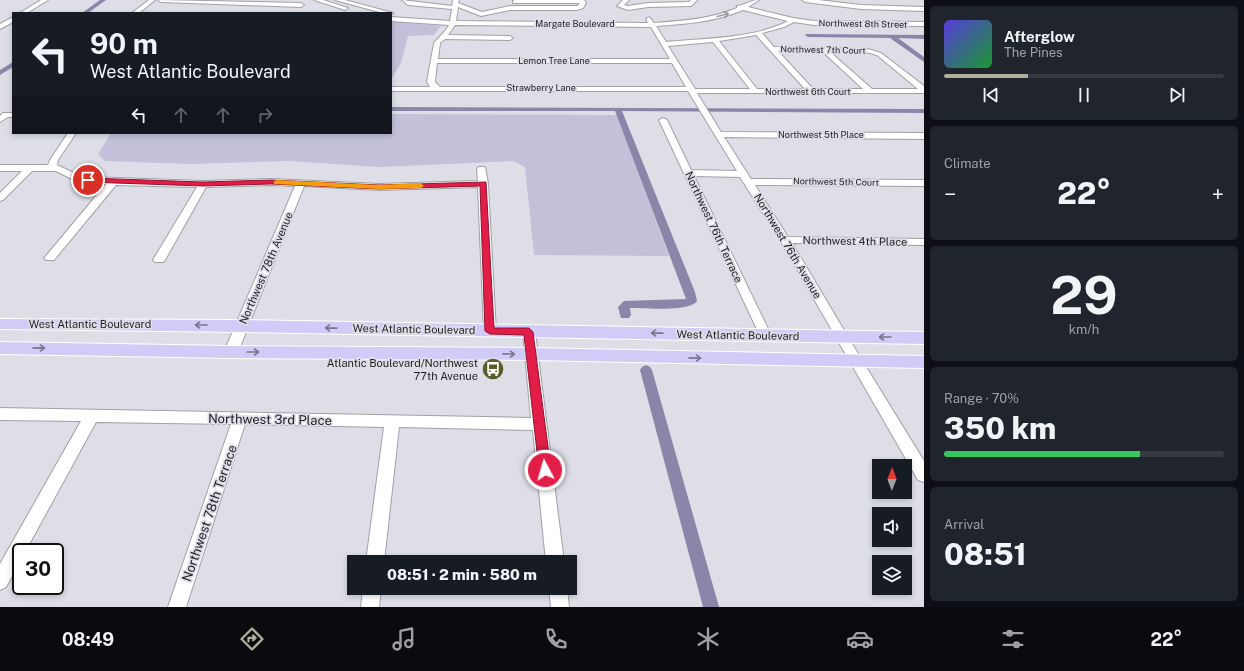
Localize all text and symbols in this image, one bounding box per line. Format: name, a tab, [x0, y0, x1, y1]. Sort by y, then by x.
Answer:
one-way arrow	[716, 11, 729, 18]
street label: Northwest 8th Street	[818, 17, 908, 30]
street label: Margate Boulevard	[535, 18, 615, 29]
text: 90 m	[90, 27, 158, 60]
icon: left	[24, 28, 76, 80]
text: Afterglow	[1004, 28, 1075, 45]
street label: Northwest 7th Court	[780, 43, 866, 56]
text: The Pines	[1004, 45, 1063, 60]
street label: Lemon Tree Lane	[518, 55, 590, 66]
text: West Atlantic Boulevard	[90, 61, 291, 82]
street label: Strawberry Lane	[506, 82, 576, 93]
icon: previous	[980, 84, 1002, 106]
icon: pause	[1073, 84, 1095, 106]
icon: next	[1166, 84, 1188, 106]
street label: Northwest 6th Court	[765, 86, 851, 97]
icon: left	[128, 104, 150, 126]
icon: ahead	[170, 104, 192, 126]
icon: ahead	[212, 104, 234, 126]
icon: right	[254, 104, 276, 126]
street label: Northwest 5th Place	[778, 129, 864, 140]
text: Climate	[944, 156, 991, 171]
pin	[71, 163, 105, 197]
icon: arrive	[77, 169, 99, 191]
street label: Northwest 76th Terrace	[683, 170, 745, 284]
street label: Northwest 5th Court	[793, 175, 880, 188]
text: 22°	[1057, 175, 1111, 211]
text: −	[944, 181, 956, 207]
text: +	[1212, 181, 1224, 207]
street label: Northwest 76th Avenue	[752, 191, 824, 301]
street label: Northwest 78th Avenue	[237, 210, 295, 326]
street label: Northwest 4th Place	[802, 234, 908, 248]
text: 29	[1050, 265, 1118, 326]
street label: West Atlantic Boulevard	[29, 318, 151, 330]
one-way arrow	[195, 321, 208, 329]
street label: West Atlantic Boulevard	[353, 322, 475, 336]
text: km/h	[1069, 322, 1099, 337]
one-way arrow	[325, 324, 338, 331]
street label: West Atlantic Boulevard	[677, 328, 799, 342]
one-way arrow	[651, 330, 664, 337]
one-way arrow	[879, 333, 892, 341]
one-way arrow	[32, 344, 45, 352]
one-way arrow	[246, 348, 259, 356]
one-way arrow	[502, 350, 515, 358]
one-way arrow	[688, 354, 701, 362]
bus stop icon: Atlantic Boulevard/Northwest 77th Avenue	[480, 356, 506, 382]
place label: Atlantic Boulevard/Northwest 77th Avenue	[327, 357, 478, 382]
text: Range · 70%	[944, 391, 1019, 406]
text: 350 km	[944, 410, 1056, 446]
street label: Northwest 3rd Place	[208, 411, 332, 428]
street label: Northwest 78th Terrace	[179, 443, 240, 584]
position arrow	[524, 449, 566, 491]
north arrow	[872, 459, 912, 499]
map controls	[872, 459, 912, 595]
button: sound	[872, 507, 912, 547]
text: Arrival	[944, 517, 984, 532]
text: 08:51	[944, 536, 1027, 572]
speed limit sign: 30	[12, 543, 64, 595]
button: layers	[872, 555, 912, 595]
text: 08:51 · 2 min · 580 m	[387, 566, 537, 583]
icon: directions	[238, 625, 266, 653]
icon: music	[390, 625, 418, 653]
icon: phone	[542, 625, 570, 653]
icon: climate	[694, 625, 722, 653]
icon: car	[846, 625, 874, 653]
icon: filters	[999, 625, 1027, 653]
text: 08:49	[62, 629, 114, 650]
text: 22°	[1151, 629, 1182, 650]

